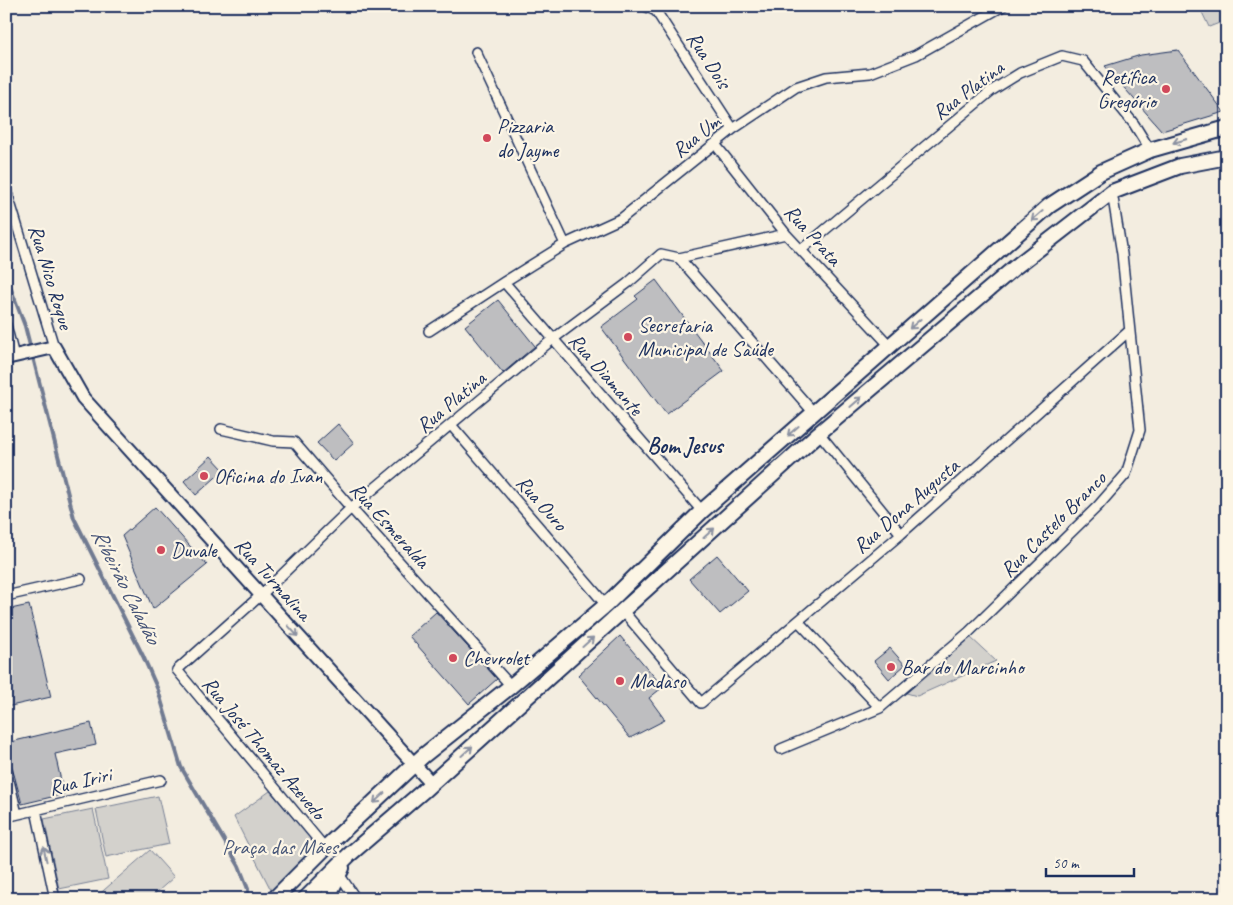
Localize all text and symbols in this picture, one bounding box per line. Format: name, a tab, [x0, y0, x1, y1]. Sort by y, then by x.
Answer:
street label: Rua Dois	[681, 27, 738, 95]
street label: Rua Platina	[927, 54, 1010, 125]
place label: Retífica Gregório	[1098, 64, 1159, 114]
marker: Retífica Gregório	[1160, 83, 1172, 95]
street label: Rua Um	[667, 107, 727, 163]
place label: Pizzaria do Jayme	[497, 113, 560, 163]
marker: Pizzaria do Jayme	[481, 132, 493, 144]
one-way arrow	[1172, 137, 1188, 147]
street label: Rua Prata	[779, 199, 849, 272]
one-way arrow	[1031, 211, 1044, 222]
street label: Rua Nico Roque	[23, 222, 80, 334]
place label: Secretaria Municipal de Saúde	[638, 312, 775, 362]
one-way arrow	[909, 318, 922, 329]
street label: Rua Diamante	[563, 328, 650, 421]
marker: Secretaria Municipal de Saúde	[622, 331, 634, 343]
street label: Rua Platina	[411, 364, 492, 439]
one-way arrow	[850, 396, 863, 408]
one-way arrow	[787, 425, 800, 436]
district label: Bom Jesus	[647, 432, 725, 460]
street label: Rua Dona Augusta	[848, 452, 966, 559]
place label: Oficina do Ivan	[214, 463, 323, 489]
street label: Rua Castelo Branco	[995, 464, 1113, 582]
marker: Oficina do Ivan	[198, 470, 210, 482]
street label: Rua Ouro	[511, 470, 574, 537]
street label: Rua Esmeralda	[345, 477, 436, 575]
water label: Ribeirão Caladão	[85, 524, 168, 651]
one-way arrow	[702, 528, 715, 539]
street label: Rua Turmalina	[229, 532, 319, 628]
place label: Duvale	[171, 537, 218, 563]
marker: Duvale	[155, 544, 167, 556]
one-way arrow	[288, 625, 299, 638]
one-way arrow	[582, 636, 595, 648]
place label: Chevrolet	[463, 645, 531, 671]
marker: Chevrolet	[447, 652, 459, 664]
place label: Bar do Marcinho	[901, 654, 1026, 680]
marker: Bar do Marcinho	[885, 661, 897, 673]
place label: Madaso	[630, 668, 687, 694]
street label: Rua José Thomaz Azevedo	[197, 671, 333, 827]
marker: Madaso	[614, 675, 626, 687]
one-way arrow	[461, 745, 474, 757]
street label: Rua Iriri	[46, 761, 117, 801]
one-way arrow	[372, 792, 385, 804]
park label: Praça das Mães	[222, 834, 339, 860]
scale bar	[1046, 845, 1133, 877]
one-way arrow	[40, 847, 49, 863]
text: 50 m	[1053, 854, 1080, 873]

